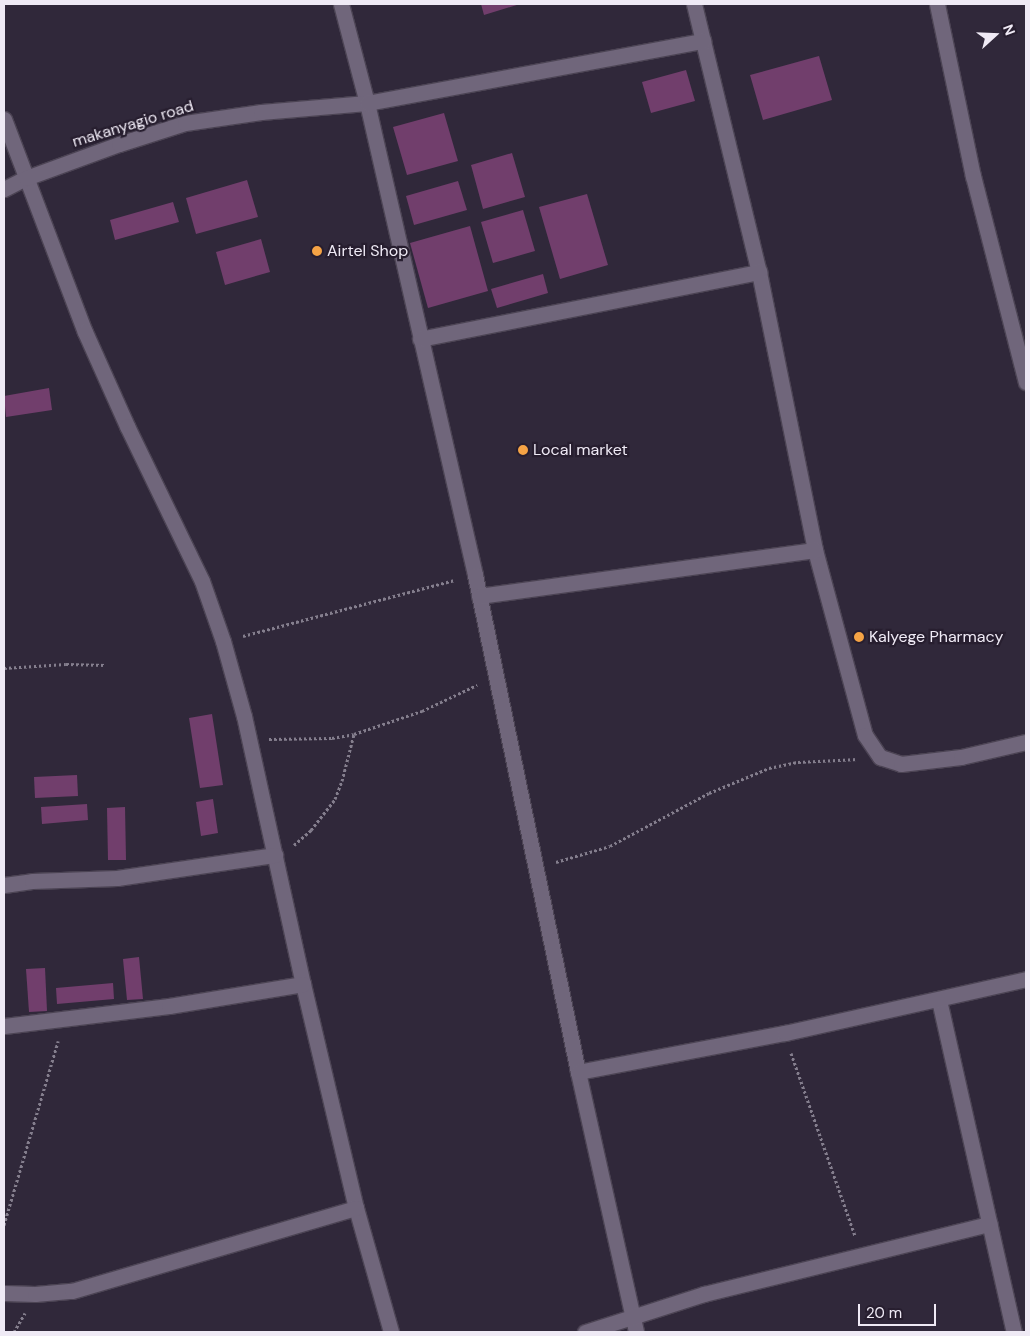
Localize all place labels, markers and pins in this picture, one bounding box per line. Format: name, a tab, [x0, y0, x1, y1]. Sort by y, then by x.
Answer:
place label: Airtel Shop	[327, 241, 408, 261]
marker: Airtel Shop	[311, 245, 323, 257]
place label: Local market	[533, 440, 628, 460]
marker: Local market	[517, 444, 529, 456]
place label: Kalyege Pharmacy	[869, 627, 1004, 647]
marker: Kalyege Pharmacy	[853, 631, 865, 643]

